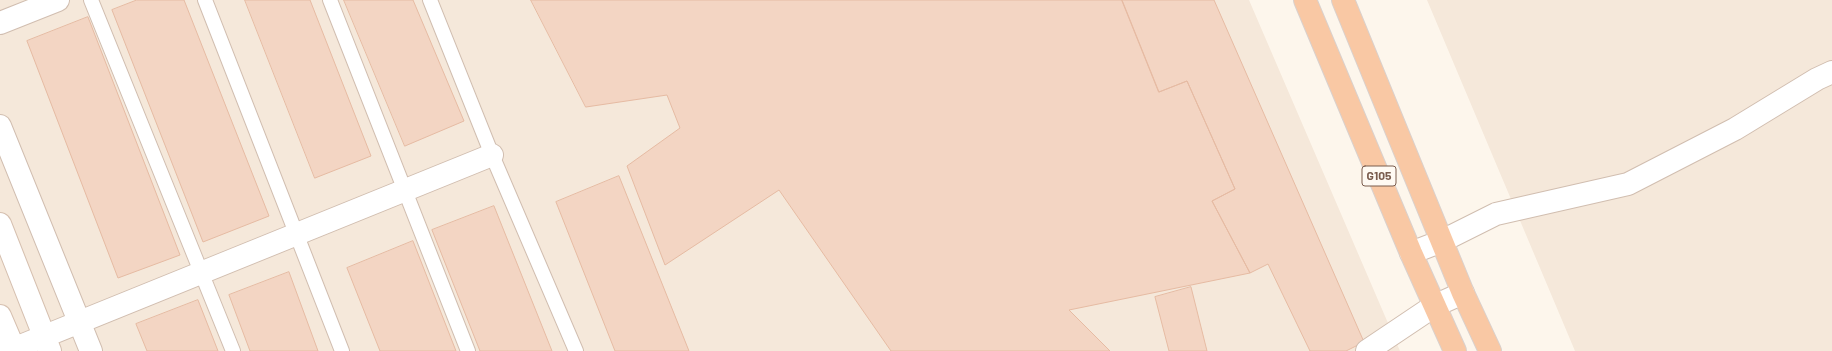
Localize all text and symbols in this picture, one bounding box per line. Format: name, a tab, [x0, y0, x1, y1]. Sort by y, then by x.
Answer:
road number: G105	[1362, 166, 1396, 186]

